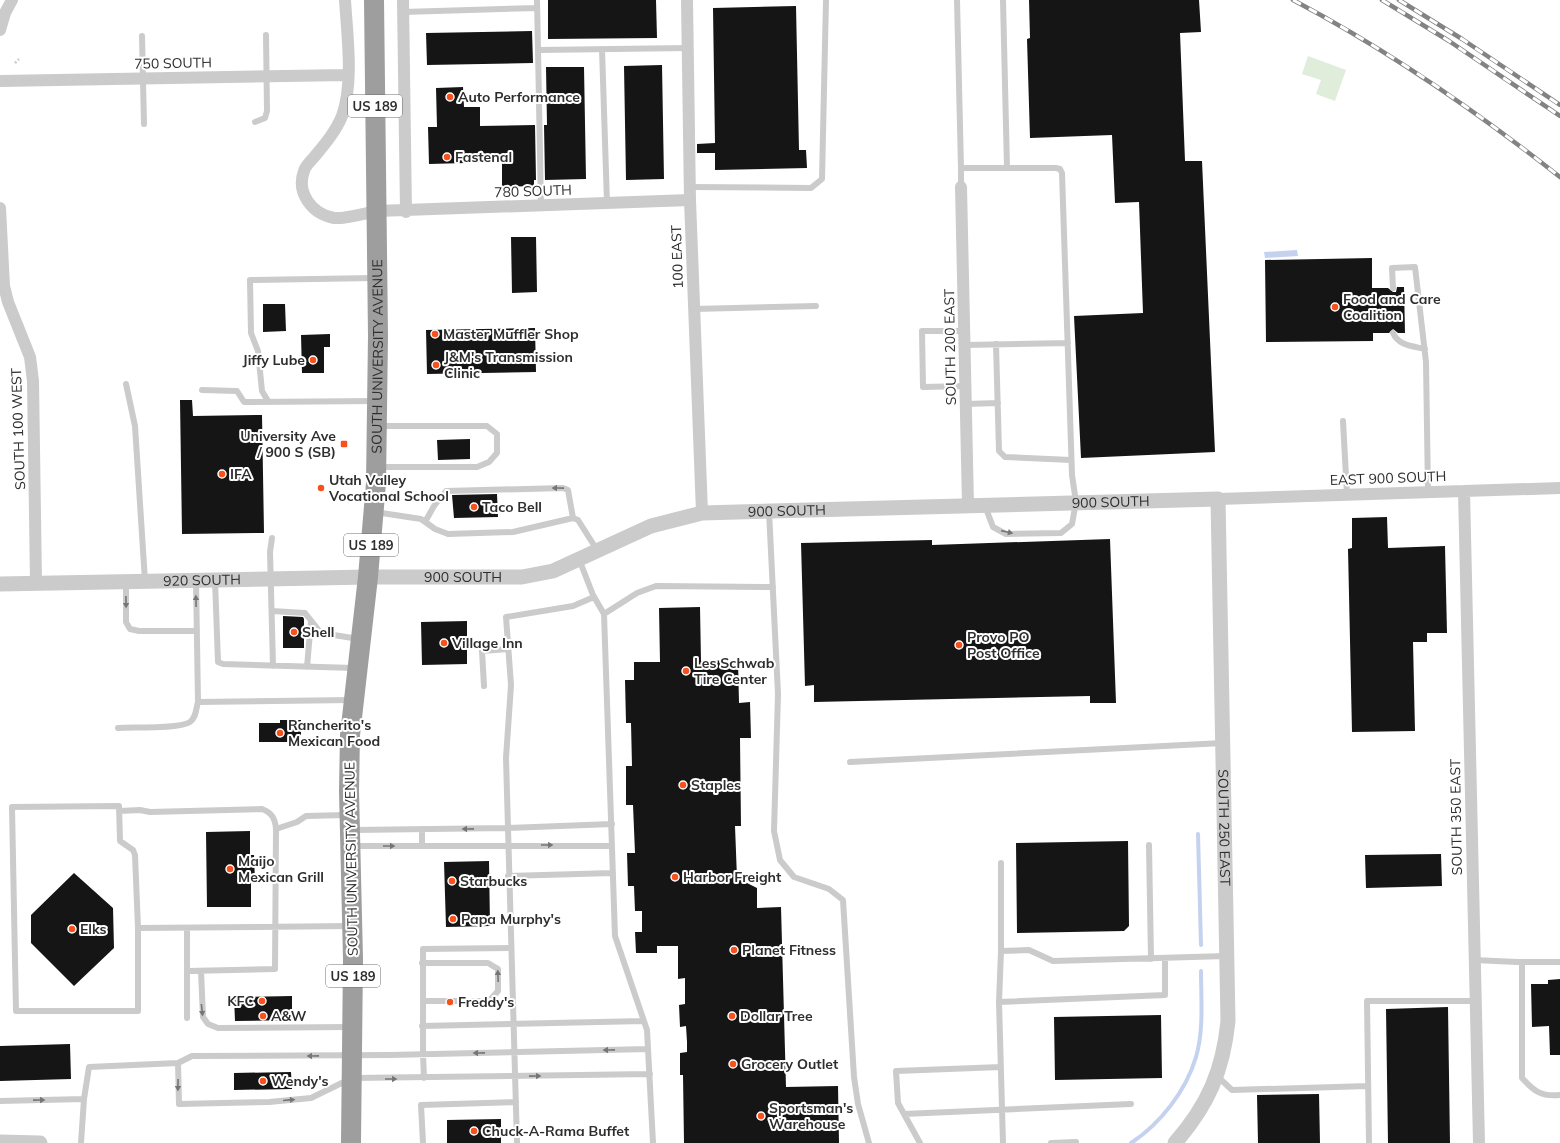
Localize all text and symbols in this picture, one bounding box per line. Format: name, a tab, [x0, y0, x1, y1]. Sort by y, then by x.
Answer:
street label: 750 SOUTH	[134, 53, 212, 73]
place label: Auto Performance	[458, 88, 580, 106]
marker: Auto Performance	[445, 92, 455, 102]
road number: US 189	[348, 95, 402, 117]
place label: Fastenal	[455, 148, 512, 166]
marker: Fastenal	[442, 152, 452, 162]
street label: 780 SOUTH	[494, 181, 572, 201]
street label: 100 EAST	[667, 224, 687, 289]
street label: SOUTH UNIVERSITY AVENUE	[367, 259, 387, 454]
street label: SOUTH 200 EAST	[940, 288, 960, 405]
place label: Food and Care Coalition	[1343, 290, 1441, 324]
marker: Food and Care Coalition	[1330, 302, 1340, 312]
place label: Master Muffler Shop	[443, 325, 579, 343]
marker: Master Muffler Shop	[430, 329, 440, 339]
place label: J&M's Transmission Clinic	[444, 348, 573, 382]
place label: Jiffy Lube	[243, 351, 305, 369]
marker: Jiffy Lube	[308, 355, 318, 365]
marker: J&M's Transmission Clinic	[431, 360, 441, 370]
street label: SOUTH 100 WEST	[7, 367, 29, 490]
place label: University Ave / 900 S (SB)	[240, 427, 336, 461]
marker: University Ave / 900 S (SB)	[339, 439, 349, 449]
place label: IFA	[230, 465, 252, 483]
street label: EAST 900 SOUTH	[1329, 467, 1447, 489]
marker: IFA	[217, 469, 227, 479]
place label: Utah Valley Vocational School	[328, 471, 449, 505]
marker: Utah Valley Vocational School	[316, 483, 326, 493]
one-way arrow	[551, 485, 564, 491]
street label: 900 SOUTH	[1072, 492, 1150, 512]
place label: Taco Bell	[482, 498, 542, 516]
street label: 900 SOUTH	[748, 501, 826, 521]
marker: Taco Bell	[469, 502, 479, 512]
one-way arrow	[1000, 530, 1013, 536]
road number: US 189	[344, 534, 398, 556]
street label: 900 SOUTH	[424, 568, 502, 586]
street label: 920 SOUTH	[163, 570, 241, 590]
one-way arrow	[193, 594, 199, 607]
one-way arrow	[123, 596, 129, 609]
place label: Shell	[302, 623, 334, 641]
marker: Shell	[289, 627, 299, 637]
place label: Provo PO Post Office	[967, 628, 1040, 662]
place label: Village Inn	[451, 634, 523, 652]
marker: Village Inn	[439, 638, 449, 648]
marker: Provo PO Post Office	[954, 640, 964, 650]
place label: Les Schwab Tire Center	[694, 654, 775, 688]
marker: Les Schwab Tire Center	[681, 666, 691, 676]
place label: Rancherito's Mexican Food	[288, 716, 380, 750]
marker: Rancherito's Mexican Food	[275, 728, 285, 738]
street label: SOUTH 350 EAST	[1446, 758, 1466, 875]
street label: SOUTH UNIVERSITY AVENUE	[340, 762, 362, 956]
street label: SOUTH 250 EAST	[1214, 769, 1234, 887]
place label: Staples	[691, 776, 741, 794]
marker: Staples	[678, 780, 688, 790]
one-way arrow	[461, 826, 474, 832]
one-way arrow	[541, 842, 554, 848]
one-way arrow	[383, 843, 396, 849]
place label: Maijo Mexican Grill	[238, 852, 324, 886]
marker: Maijo Mexican Grill	[225, 864, 235, 874]
place label: Harbor Freight	[683, 868, 782, 886]
place label: Starbucks	[460, 872, 527, 890]
marker: Harbor Freight	[670, 872, 680, 882]
marker: Starbucks	[447, 876, 457, 886]
place label: Papa Murphy's	[461, 910, 561, 928]
marker: Papa Murphy's	[448, 914, 458, 924]
place label: Elks	[80, 920, 107, 938]
marker: Elks	[67, 924, 77, 934]
place label: Planet Fitness	[742, 941, 836, 959]
marker: Planet Fitness	[729, 945, 739, 955]
road number: US 189	[326, 965, 380, 987]
one-way arrow	[494, 970, 501, 982]
place label: KFC	[227, 992, 254, 1010]
place label: Freddy's	[458, 993, 514, 1011]
marker: KFC	[257, 996, 267, 1006]
marker: Freddy's	[445, 997, 455, 1007]
one-way arrow	[198, 1004, 205, 1016]
place label: A&W	[271, 1007, 307, 1025]
place label: Dollar Tree	[740, 1007, 813, 1025]
marker: A&W	[258, 1011, 268, 1021]
marker: Dollar Tree	[727, 1011, 737, 1021]
one-way arrow	[602, 1047, 615, 1053]
one-way arrow	[472, 1050, 485, 1056]
one-way arrow	[306, 1053, 319, 1059]
place label: Grocery Outlet	[741, 1055, 839, 1073]
marker: Grocery Outlet	[728, 1059, 738, 1069]
place label: Wendy's	[271, 1072, 329, 1090]
one-way arrow	[529, 1073, 542, 1079]
marker: Wendy's	[258, 1076, 268, 1086]
one-way arrow	[385, 1076, 398, 1082]
one-way arrow	[174, 1079, 181, 1091]
one-way arrow	[33, 1097, 46, 1103]
one-way arrow	[283, 1097, 295, 1103]
place label: Sportsman's Warehouse	[769, 1099, 853, 1133]
marker: Sportsman's Warehouse	[756, 1111, 766, 1121]
place label: Chuck-A-Rama Buffet	[482, 1122, 630, 1140]
marker: Chuck-A-Rama Buffet	[469, 1126, 479, 1136]

